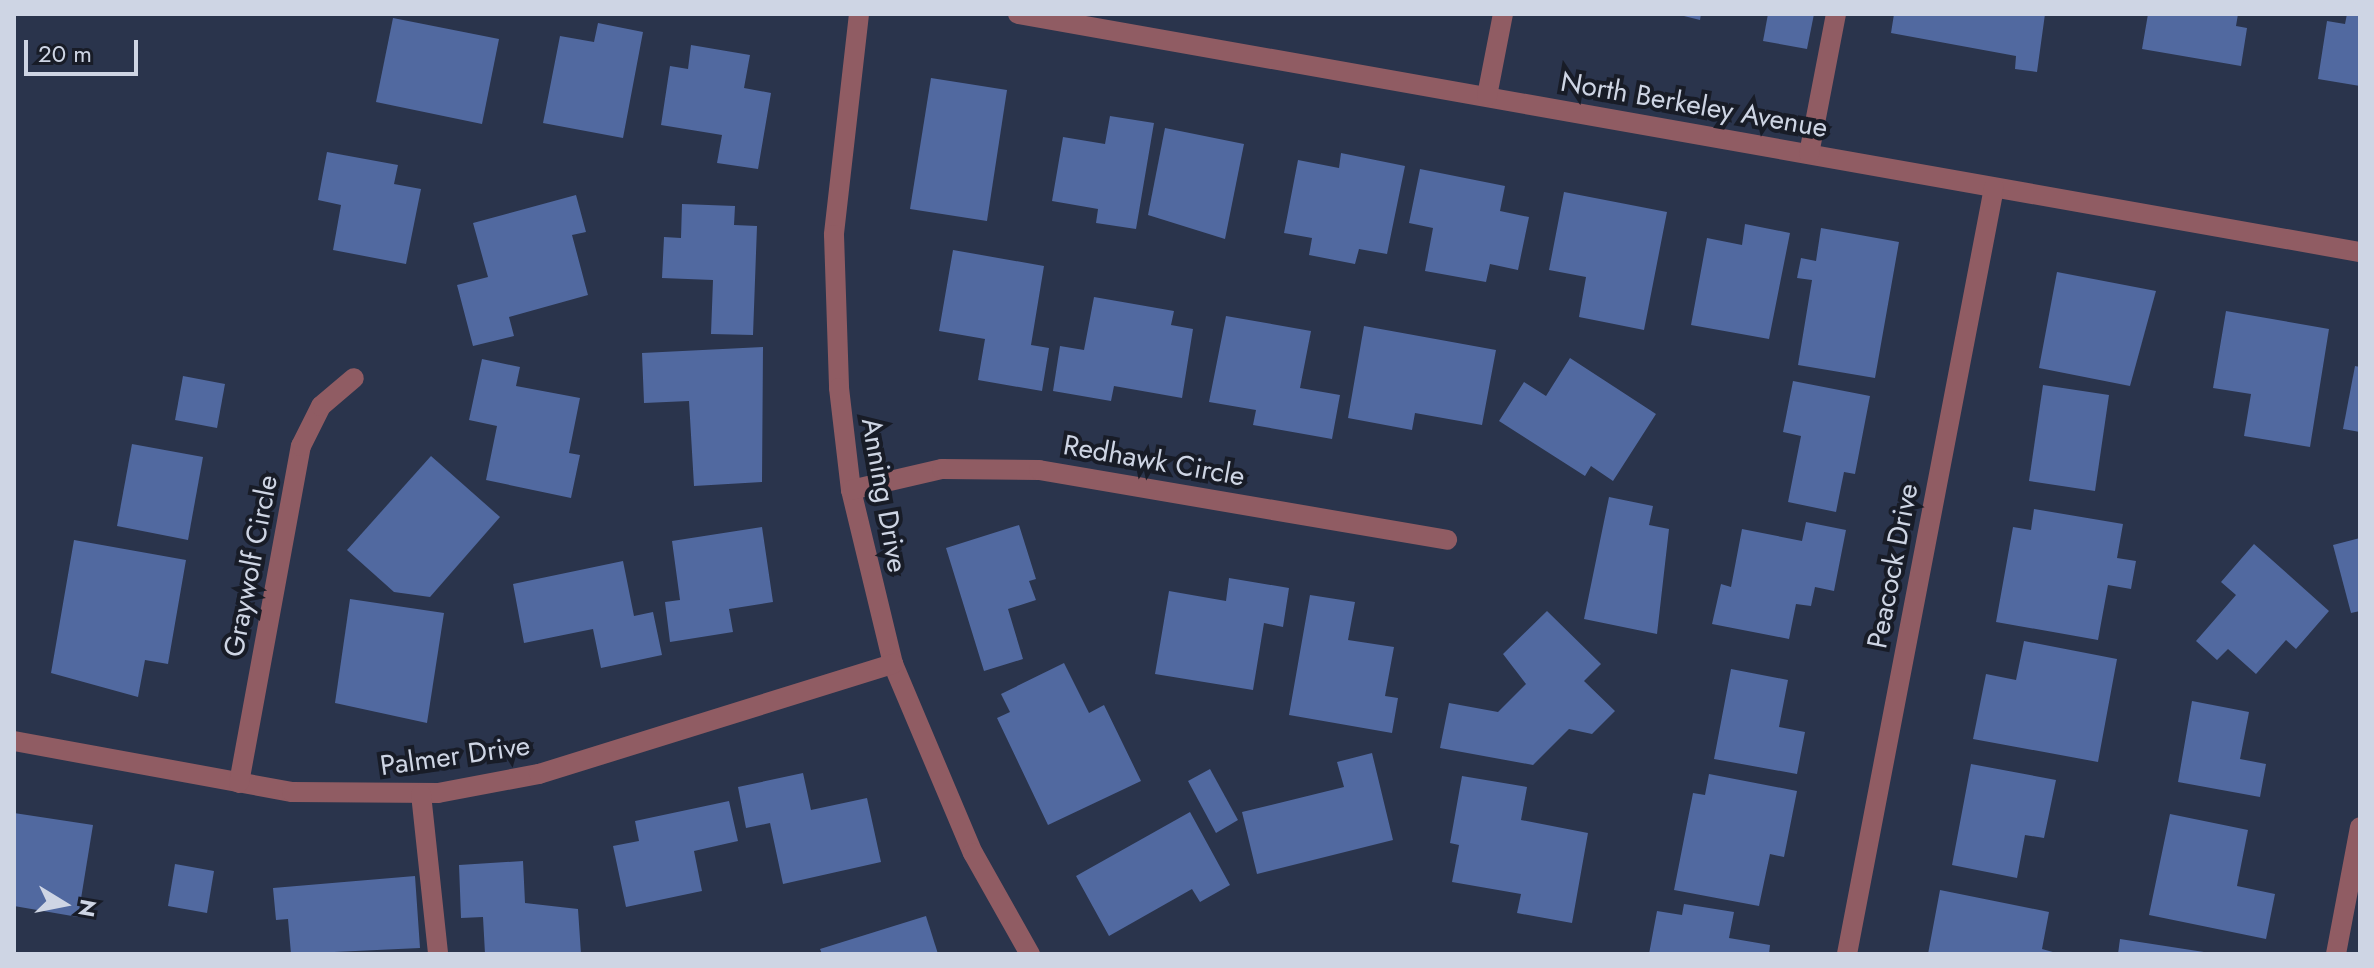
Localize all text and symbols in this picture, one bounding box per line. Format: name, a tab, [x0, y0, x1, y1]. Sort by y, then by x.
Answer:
scale bar	[28, 24, 142, 74]
text: 20 m	[38, 36, 92, 71]
street label: North Berkeley Avenue	[1558, 65, 1830, 145]
street label: Anning Drive	[854, 415, 914, 575]
street label: Redhawk Circle	[1061, 429, 1247, 493]
street label: Graywolf Circle	[217, 472, 285, 660]
street label: Peacock Drive	[1861, 481, 1925, 651]
street label: Palmer Drive	[378, 729, 532, 783]
north arrow	[24, 864, 104, 944]
text: N	[70, 897, 105, 920]

